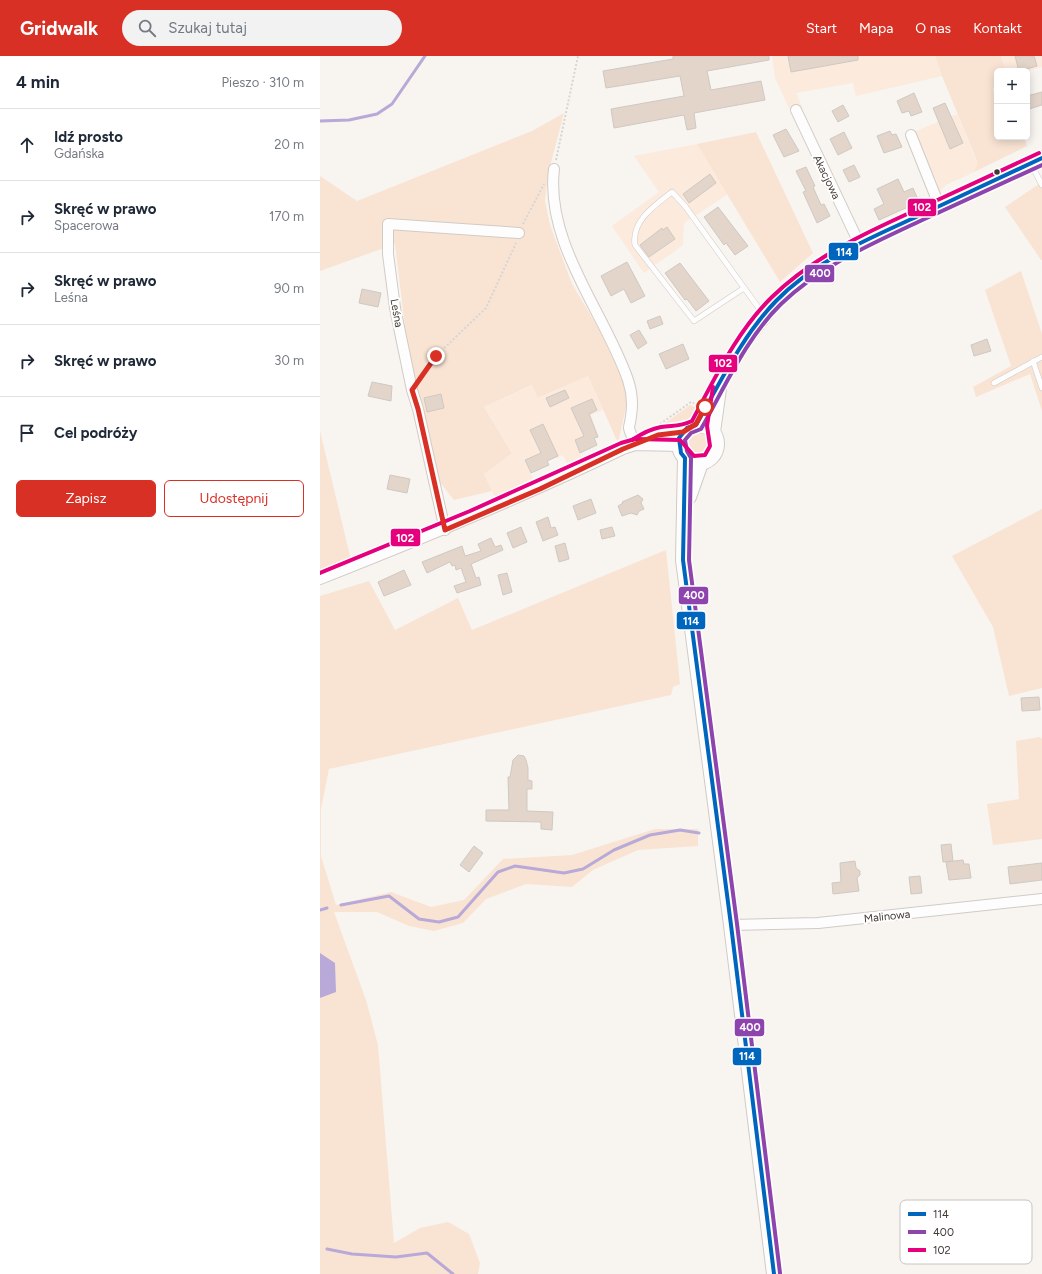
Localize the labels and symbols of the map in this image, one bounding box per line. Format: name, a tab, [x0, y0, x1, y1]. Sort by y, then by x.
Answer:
street label: Akacjowa	[810, 153, 843, 201]
unlabelled marker	[992, 167, 1002, 177]
line badge: 102	[907, 198, 937, 217]
text: 102	[913, 201, 931, 214]
line badge: 114	[828, 242, 859, 261]
text: 114	[836, 246, 852, 259]
line badge: 400	[804, 264, 835, 283]
text: 400	[809, 267, 831, 280]
street label: Leśna	[388, 298, 405, 328]
route end	[427, 347, 445, 365]
line badge: 102	[708, 354, 738, 373]
text: 102	[714, 357, 732, 370]
route start	[696, 398, 714, 416]
line badge: 102	[390, 528, 421, 547]
text: 102	[396, 532, 414, 545]
line badge: 400	[678, 586, 709, 605]
text: 400	[683, 589, 705, 602]
line badge: 114	[676, 611, 706, 630]
text: 114	[683, 615, 699, 628]
street label: Malinowa	[863, 908, 911, 925]
line badge: 400	[734, 1018, 765, 1037]
text: 400	[739, 1021, 761, 1034]
line badge: 114	[732, 1047, 762, 1066]
text: 114	[739, 1050, 755, 1063]
legend	[900, 1200, 1032, 1264]
text: 114	[933, 1208, 949, 1221]
text: 400	[933, 1226, 954, 1239]
text: 102	[933, 1244, 951, 1257]

